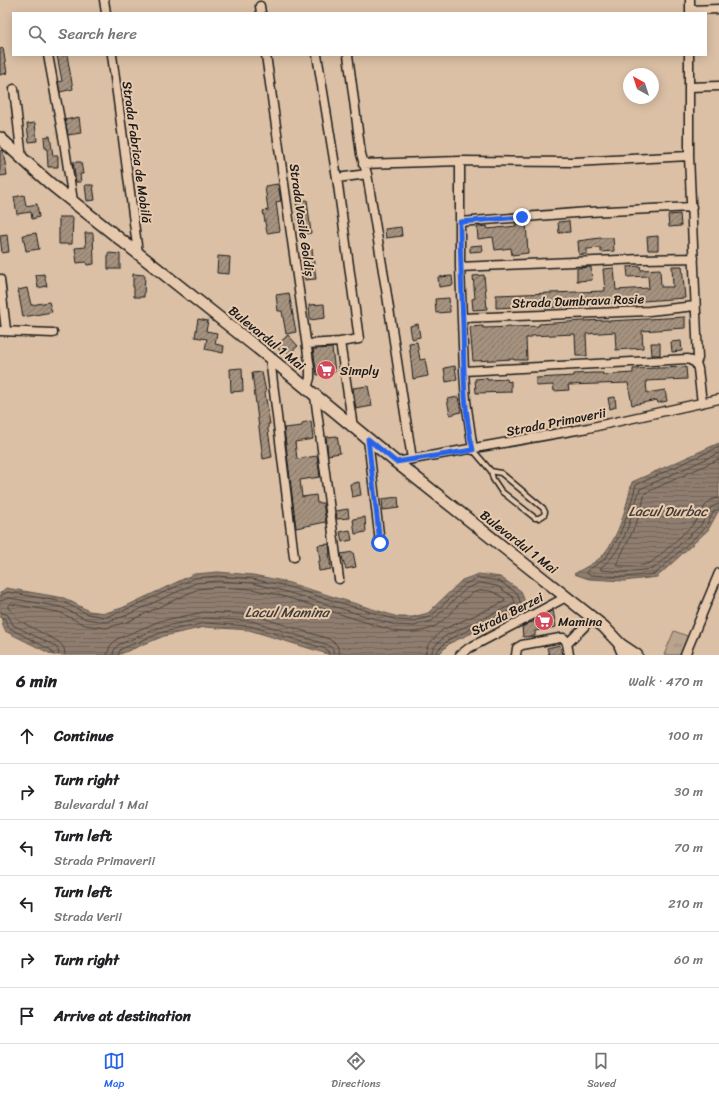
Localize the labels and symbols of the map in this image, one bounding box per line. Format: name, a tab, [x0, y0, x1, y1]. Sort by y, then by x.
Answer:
north arrow	[623, 68, 659, 104]
street label: Strada Fabrica de Mobilă	[116, 80, 158, 225]
street label: Strada Vasile Goldiș	[283, 162, 321, 279]
route end	[513, 208, 531, 226]
street label: Strada Dumbrava Rosie	[511, 287, 645, 315]
street label: Bulevardul 1 Mai	[223, 299, 311, 377]
supermarket icon: Simply	[315, 359, 337, 381]
place label: Simply	[340, 359, 379, 382]
street label: Strada Primaverii	[504, 401, 608, 443]
water label: Lacul Durbac	[629, 499, 708, 524]
street label: Bulevardul 1 Mai	[475, 504, 563, 580]
route start	[371, 534, 389, 552]
street label: Strada Berzei	[467, 586, 548, 642]
water label: Lacul Mamina	[245, 600, 331, 625]
supermarket icon: Mamina	[533, 610, 555, 632]
place label: Mamina	[558, 610, 603, 633]

